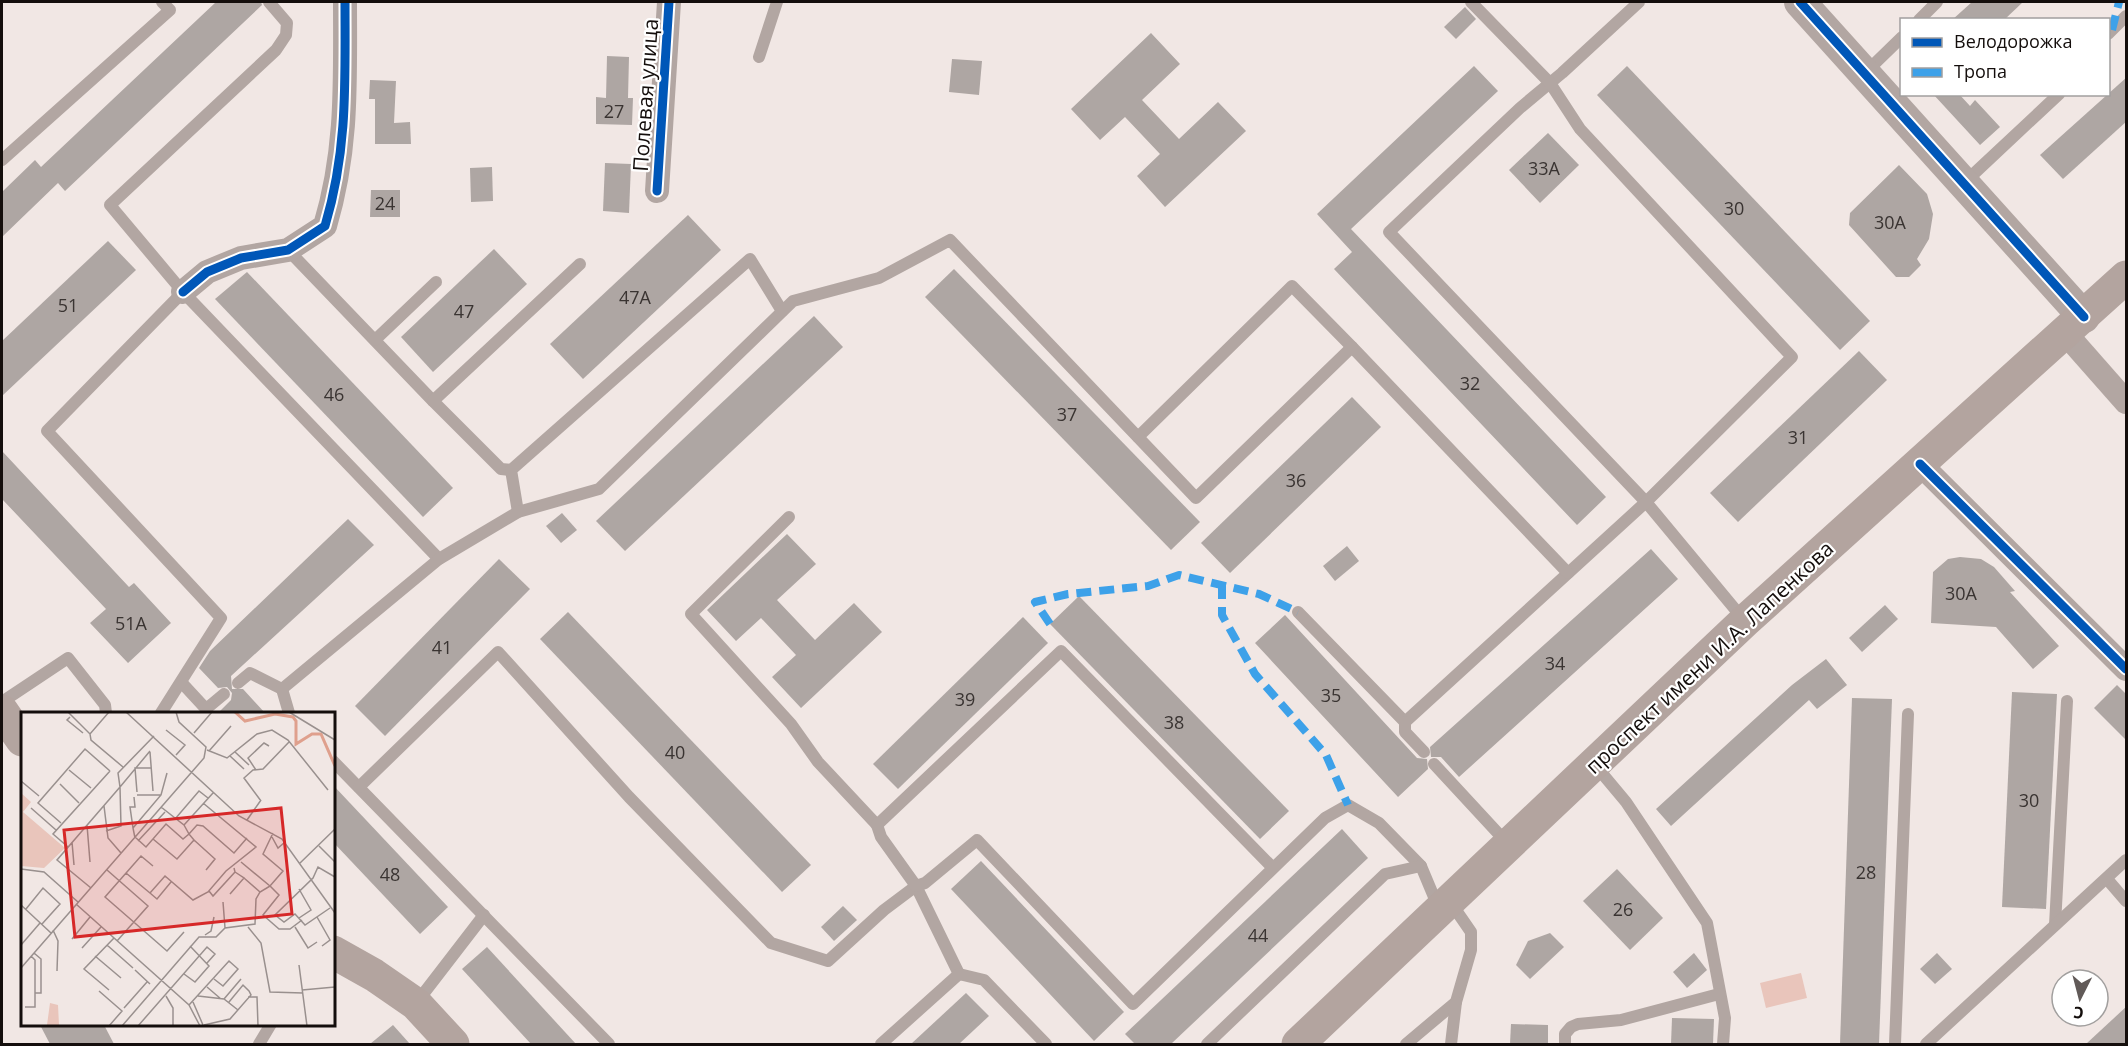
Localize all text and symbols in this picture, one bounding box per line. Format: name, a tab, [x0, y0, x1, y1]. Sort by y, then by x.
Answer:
street label: Полевая улица	[626, 18, 664, 172]
legend	[1900, 18, 2110, 96]
text: Велодорожка	[1954, 29, 2072, 53]
text: Тропа	[1954, 59, 2007, 83]
house number: 27	[604, 99, 624, 123]
house number: 33А	[1528, 156, 1561, 180]
house number: 24	[375, 191, 395, 215]
house number: 30	[1724, 196, 1744, 220]
house number: 30А	[1874, 210, 1907, 234]
house number: 47А	[619, 285, 652, 309]
house number: 51	[58, 293, 78, 317]
house number: 47	[454, 299, 474, 323]
house number: 32	[1460, 371, 1480, 395]
house number: 46	[324, 382, 344, 406]
house number: 37	[1057, 402, 1077, 426]
house number: 31	[1788, 425, 1808, 449]
house number: 36	[1286, 468, 1306, 492]
street label: проспект имени И.А. Лапенкова	[1579, 534, 1839, 780]
house number: 30А	[1945, 581, 1978, 605]
house number: 51А	[115, 611, 148, 635]
house number: 41	[432, 635, 452, 659]
house number: 34	[1545, 651, 1565, 675]
house number: 35	[1321, 683, 1341, 707]
house number: 39	[955, 687, 975, 711]
house number: 38	[1164, 710, 1184, 734]
inset map	[21, 712, 334, 1025]
house number: 40	[665, 740, 685, 764]
house number: 30	[2019, 788, 2039, 812]
house number: 28	[1856, 860, 1876, 884]
house number: 48	[380, 862, 400, 886]
house number: 26	[1613, 897, 1633, 921]
house number: 44	[1248, 923, 1268, 947]
north arrow	[2050, 968, 2110, 1028]
text: С	[2072, 1001, 2085, 1024]

